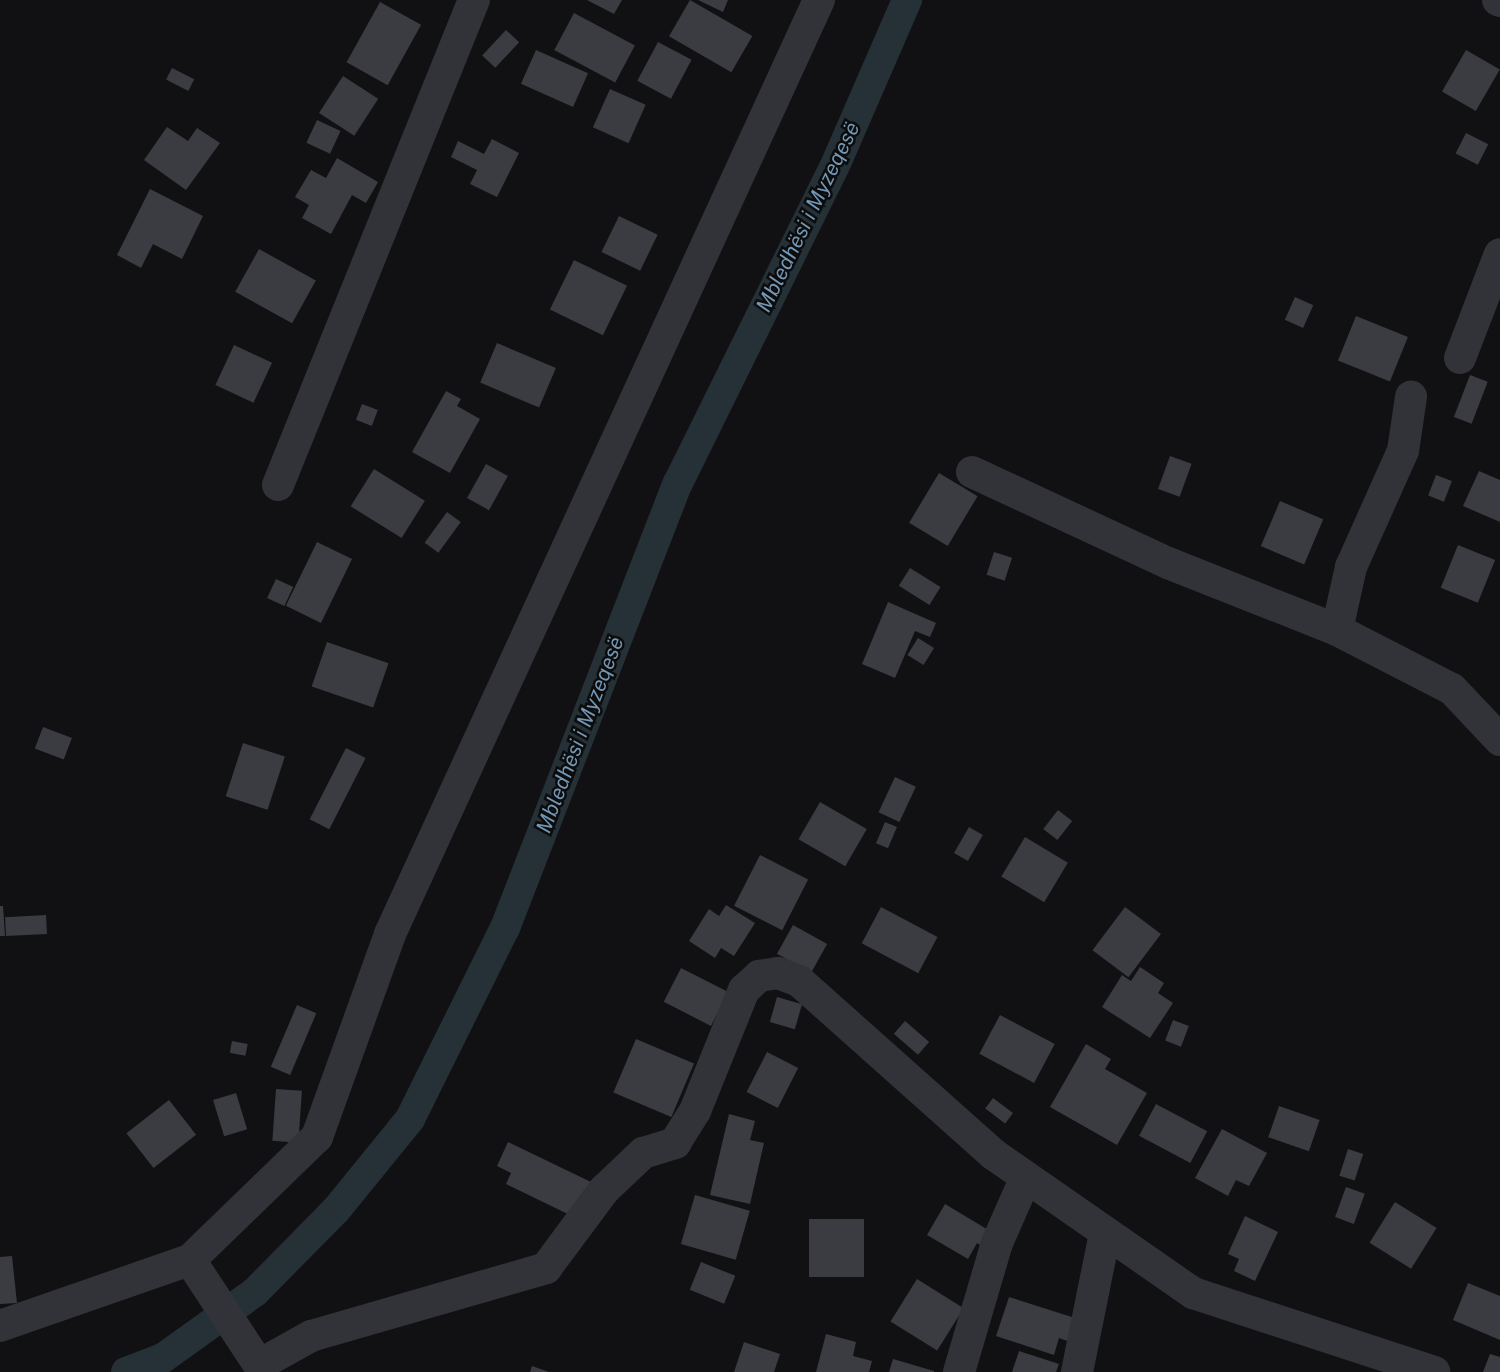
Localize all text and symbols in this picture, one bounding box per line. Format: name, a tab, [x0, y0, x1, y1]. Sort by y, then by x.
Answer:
water label: Mbledhësi i Myzeqesë	[751, 118, 865, 316]
water label: Mbledhësi i Myzeqesë	[531, 633, 629, 837]

